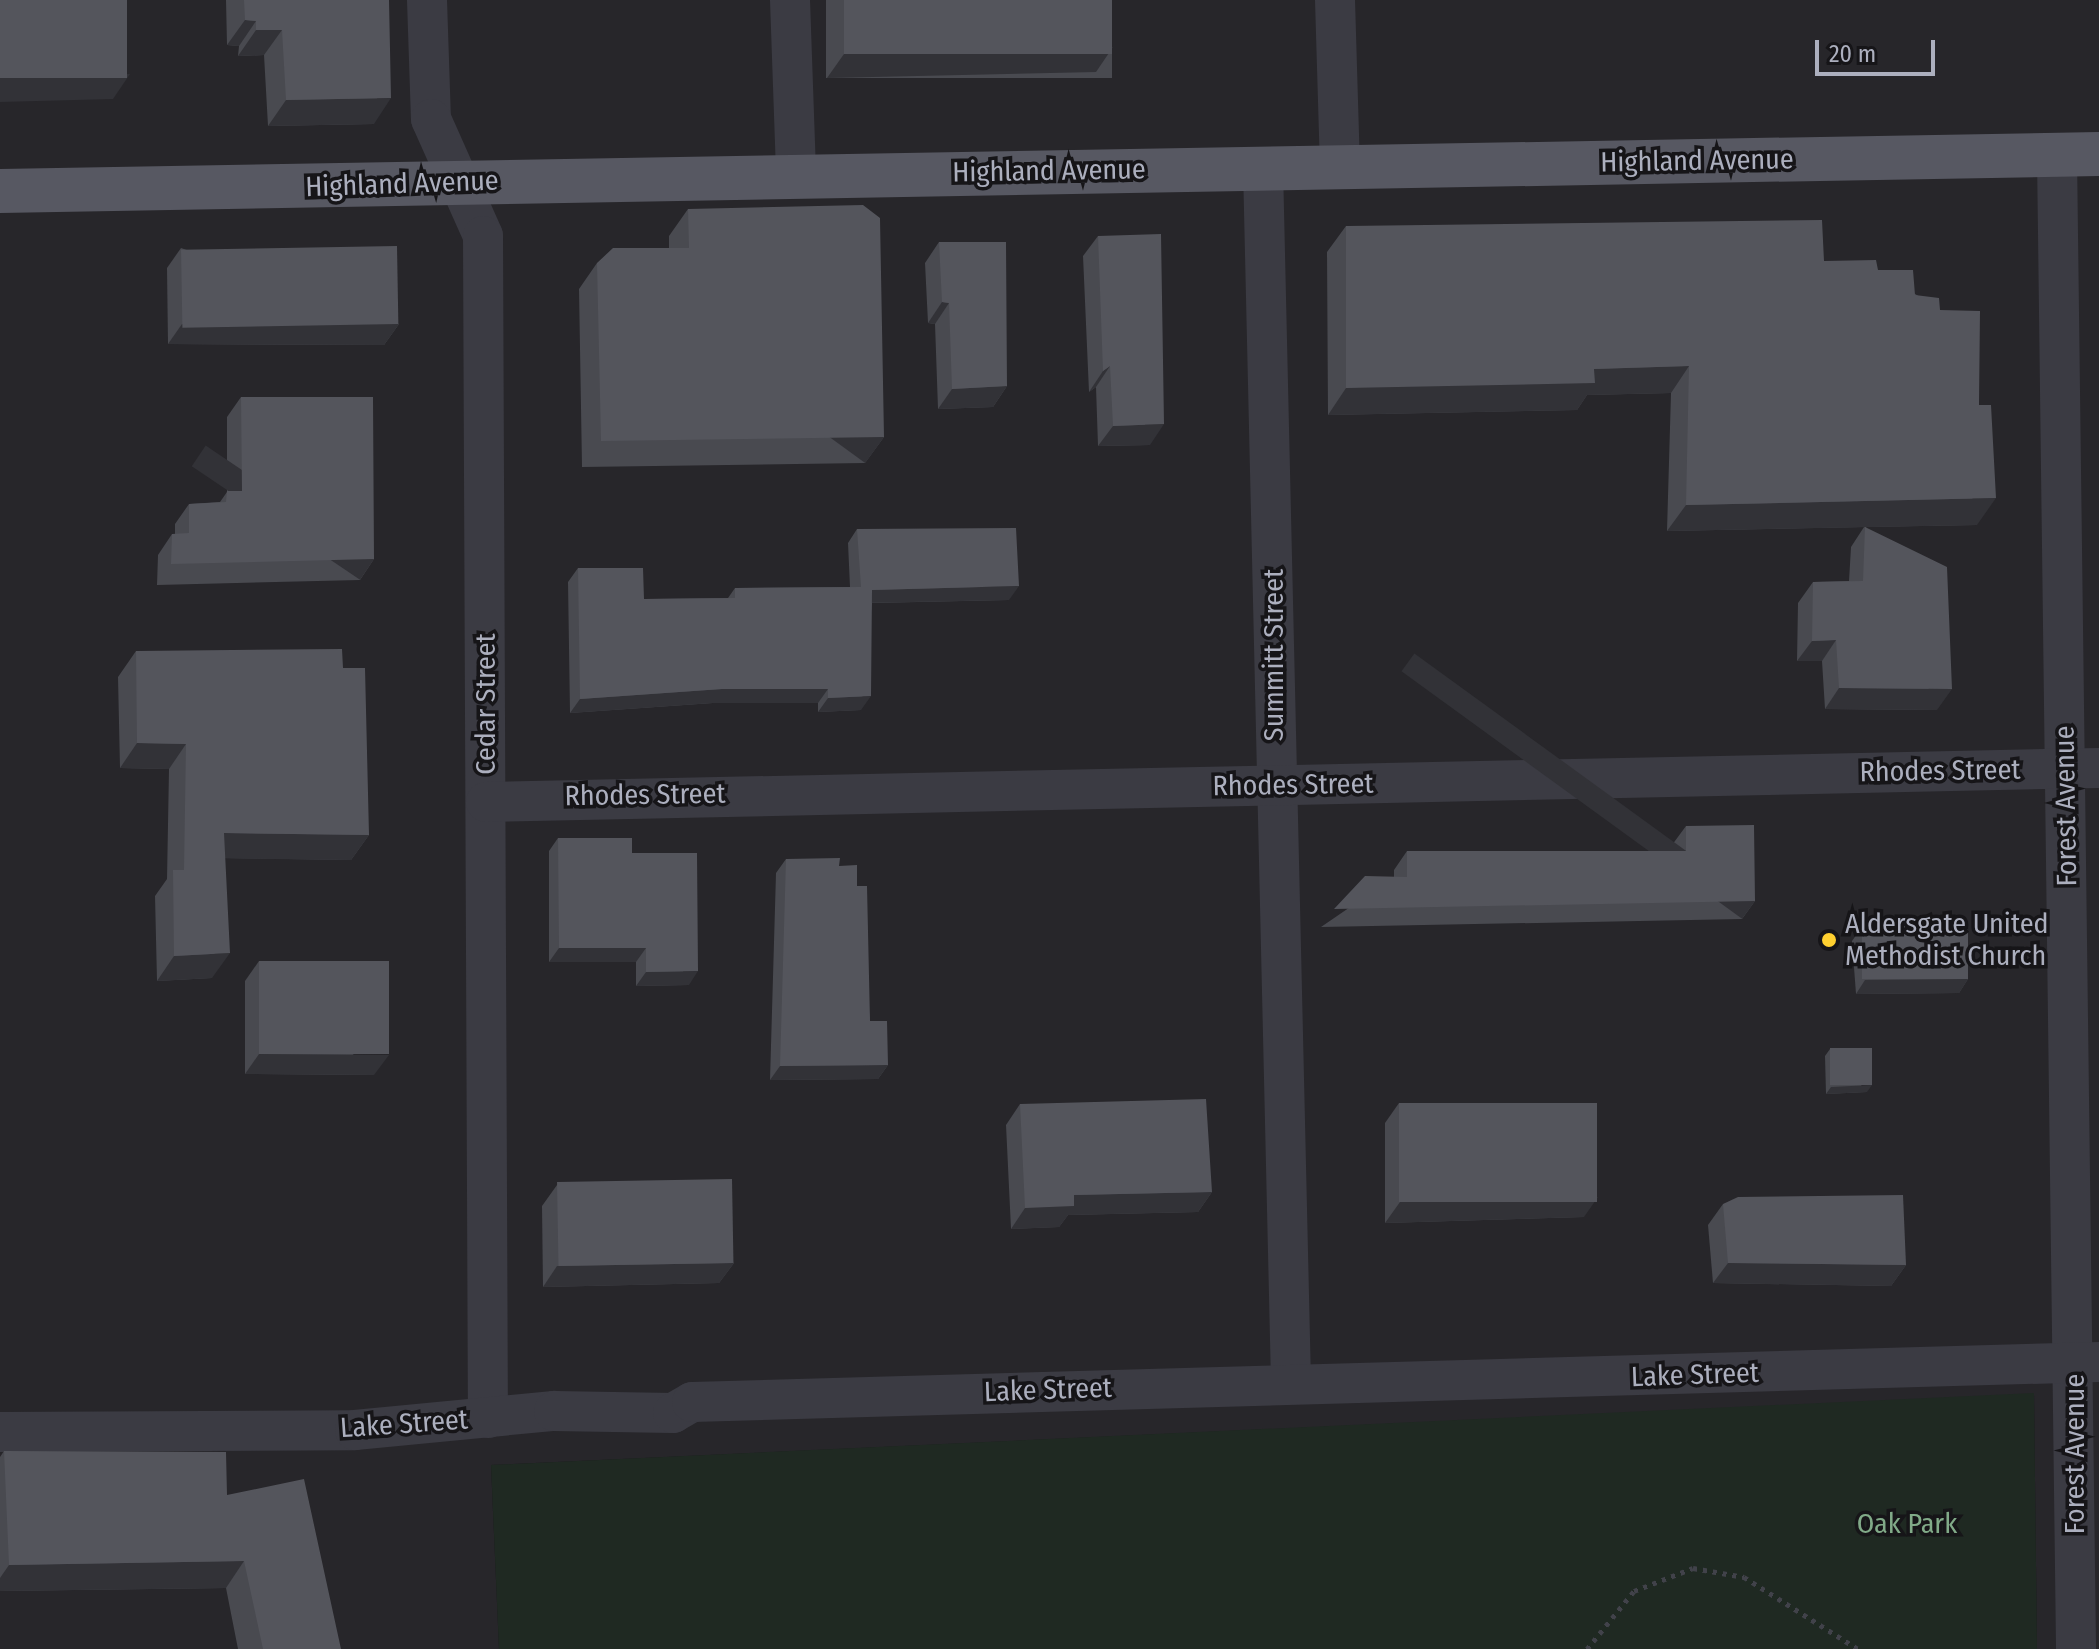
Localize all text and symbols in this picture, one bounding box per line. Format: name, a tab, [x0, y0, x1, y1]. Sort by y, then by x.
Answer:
scale bar	[1819, 24, 1939, 74]
text: 20 m	[1829, 40, 1876, 68]
street label: Highland Avenue	[1600, 143, 1794, 179]
street label: Highland Avenue	[952, 153, 1146, 189]
street label: Highland Avenue	[305, 164, 499, 204]
street label: Summitt Street	[1257, 569, 1291, 741]
street label: Cedar Street	[469, 633, 503, 775]
street label: Forest Avenue	[2048, 725, 2084, 887]
street label: Rhodes Street	[1859, 753, 2021, 789]
street label: Rhodes Street	[1212, 767, 1374, 803]
street label: Rhodes Street	[564, 777, 726, 813]
place label: Aldersgate United Methodist Church	[1845, 907, 2049, 973]
marker: Aldersgate United Methodist Church	[1820, 931, 1838, 949]
street label: Lake Street	[1630, 1356, 1760, 1394]
street label: Lake Street	[983, 1371, 1113, 1409]
street label: Forest Avenue	[2058, 1374, 2092, 1534]
street label: Lake Street	[339, 1403, 469, 1445]
park label: Oak Park	[1857, 1507, 1957, 1541]

